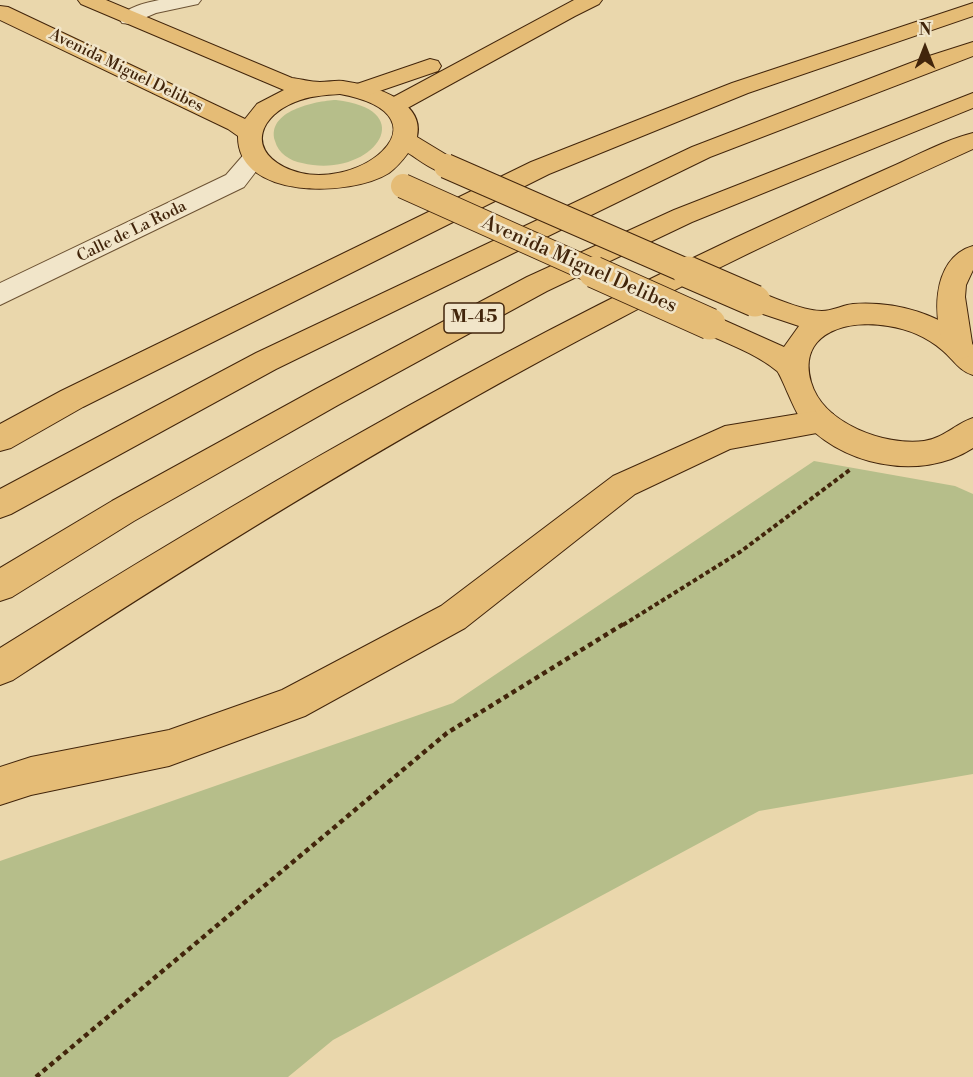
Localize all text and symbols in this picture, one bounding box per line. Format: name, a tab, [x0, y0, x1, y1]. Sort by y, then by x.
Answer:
north arrow	[895, 18, 955, 78]
text: N	[919, 20, 931, 40]
street label: Avenida Miguel Delibes	[46, 25, 206, 117]
street label: Calle de La Roda	[74, 197, 190, 267]
street label: Avenida Miguel Delibes	[478, 211, 680, 319]
road number: M-45	[444, 303, 504, 333]

